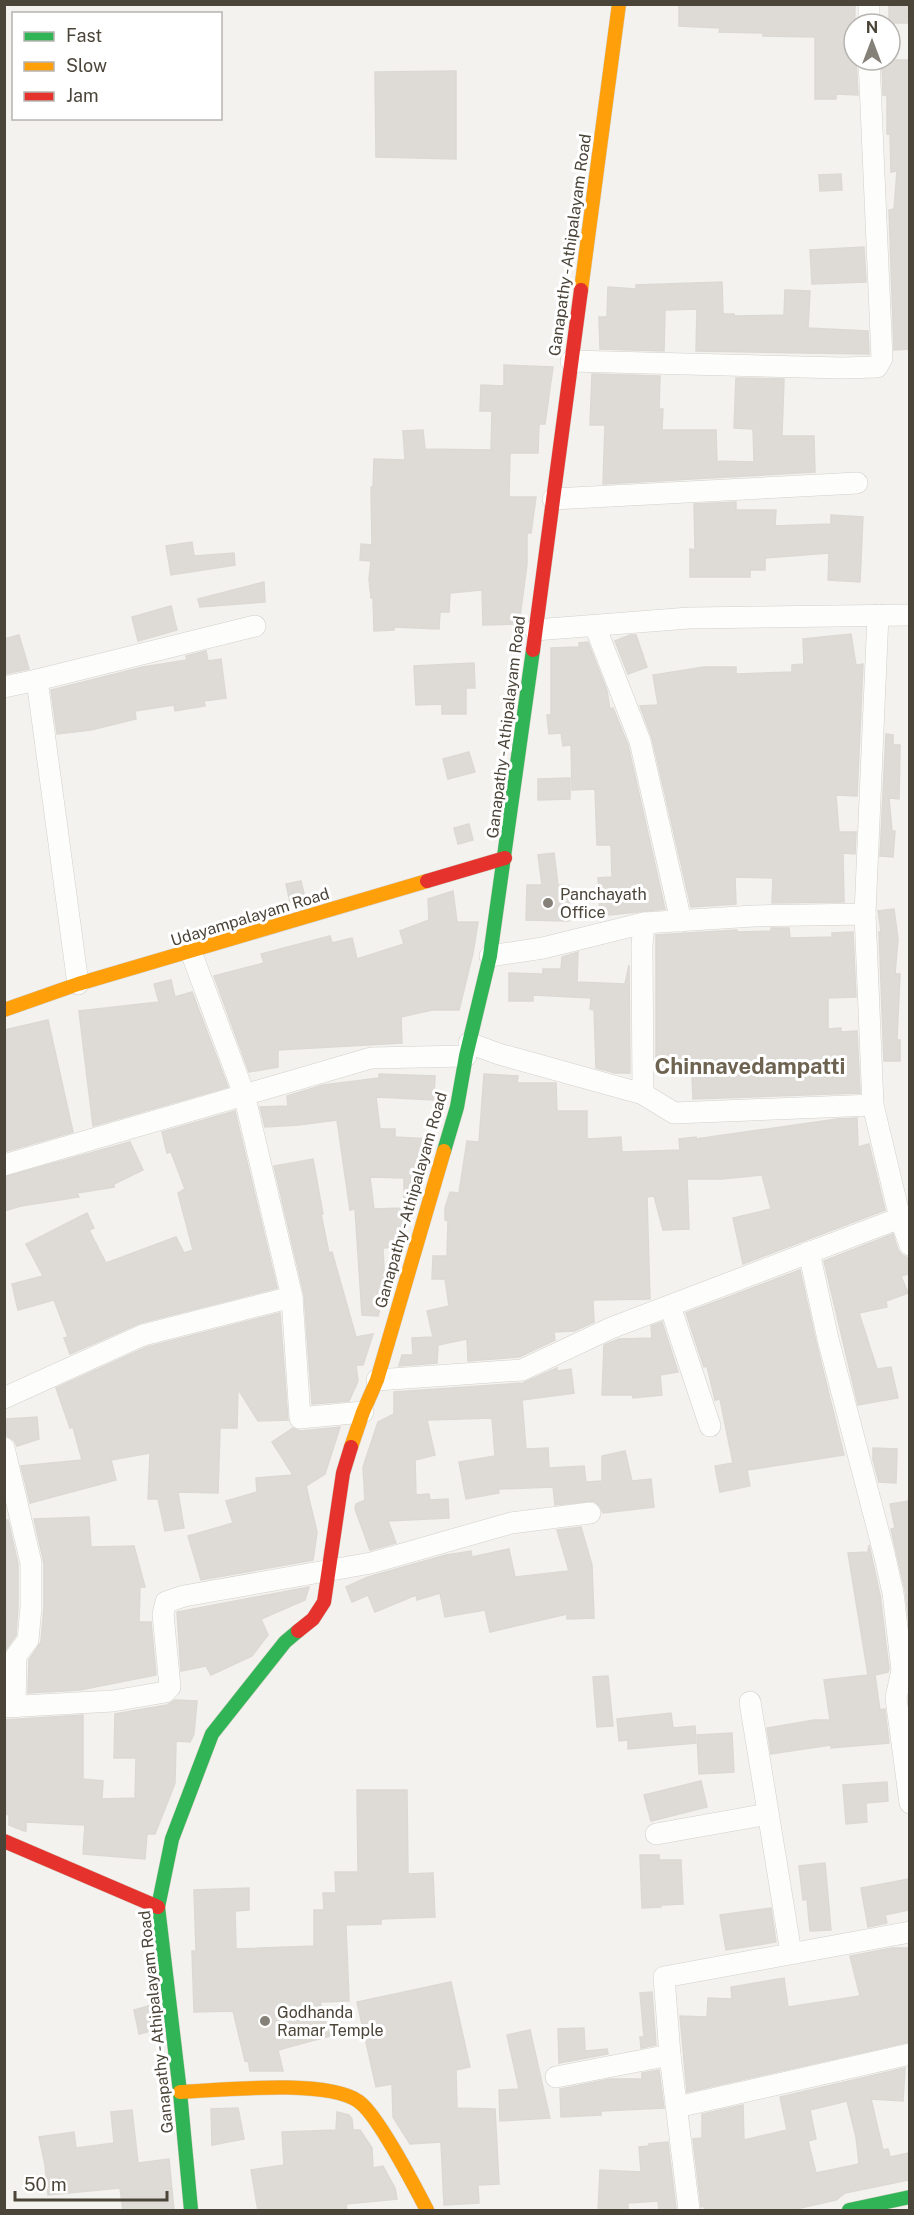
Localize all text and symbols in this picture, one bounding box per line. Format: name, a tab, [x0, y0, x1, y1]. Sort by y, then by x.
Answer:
legend	[12, 12, 222, 120]
north arrow	[842, 12, 902, 72]
text: N	[866, 18, 878, 37]
text: Fast	[66, 25, 102, 46]
text: Slow	[66, 55, 107, 76]
text: Jam	[66, 85, 99, 106]
street label: Ganapathy - Athipalayam Road	[545, 133, 595, 357]
street label: Ganapathy - Athipalayam Road	[483, 615, 529, 839]
street label: Udayampalayam Road	[168, 884, 332, 950]
place label: Panchayath Office	[560, 885, 647, 922]
marker: Panchayath Office	[541, 896, 555, 910]
district label: Chinnavedampatti	[655, 1053, 846, 1079]
street label: Ganapathy - Athipalayam Road	[371, 1090, 451, 1310]
street label: Ganapathy - Athipalayam Road	[135, 1910, 177, 2134]
place label: Godhanda Ramar Temple	[277, 2003, 384, 2040]
marker: Godhanda Ramar Temple	[258, 2014, 272, 2028]
scale bar	[15, 2164, 166, 2202]
text: 50 m	[24, 2174, 67, 2195]

